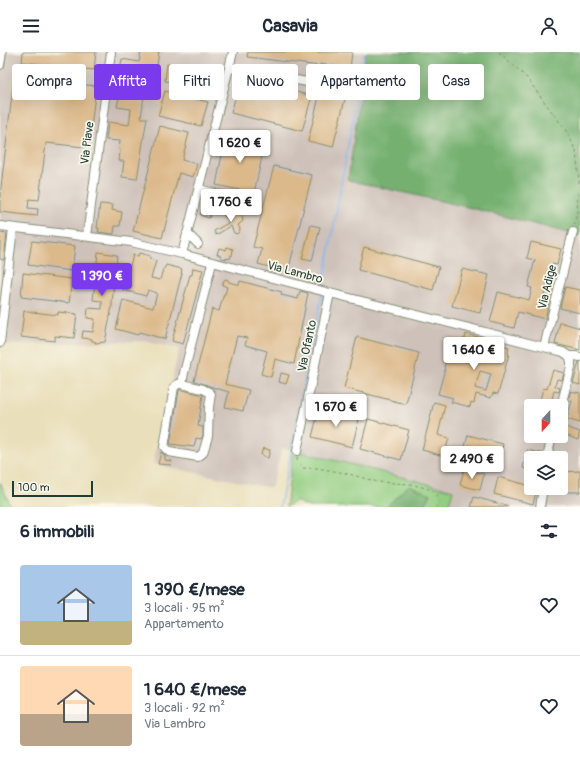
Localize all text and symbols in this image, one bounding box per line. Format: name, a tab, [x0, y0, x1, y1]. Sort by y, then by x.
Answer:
icon: menu	[20, 15, 42, 37]
text: Casavia	[262, 15, 318, 38]
icon: person	[538, 15, 560, 37]
chip: Compra	[12, 64, 86, 100]
chip: Affitta	[94, 64, 161, 100]
chip: Filtri	[169, 64, 224, 100]
chip: Nuovo	[232, 64, 298, 100]
chip: Appartamento	[306, 64, 420, 100]
chip: Casa	[428, 64, 484, 100]
street label: Via Piave	[77, 121, 98, 165]
pin: 1 620 €	[203, 130, 277, 164]
text: 1 620 €	[218, 135, 262, 151]
pin: 1 760 €	[194, 189, 268, 223]
text: 1 760 €	[210, 194, 252, 210]
street label: Via Lambro	[265, 258, 325, 287]
pin: 1 390 €	[65, 263, 139, 297]
street label: Via Adige	[535, 263, 560, 311]
text: 1 390 €	[81, 268, 123, 284]
street label: Via Ofanto	[295, 318, 320, 373]
pin: 1 640 €	[437, 337, 511, 371]
text: 1 640 €	[452, 342, 496, 358]
pin: 1 670 €	[299, 394, 373, 428]
text: 1 670 €	[315, 399, 357, 415]
north arrow	[524, 399, 568, 443]
map controls	[524, 399, 568, 495]
pin: 2 490 €	[435, 446, 509, 480]
text: 2 490 €	[450, 451, 494, 467]
button: layers	[524, 451, 568, 495]
scale bar	[12, 479, 93, 498]
text: 100 m	[18, 481, 49, 494]
icon: filters	[538, 520, 560, 542]
text: 6 immobili	[20, 521, 94, 542]
text: 1 390 €/mese	[144, 579, 245, 600]
icon: home	[52, 581, 100, 629]
icon: heart	[538, 594, 560, 616]
text: 3 locali · 95 m²	[144, 600, 225, 616]
text: Appartamento	[144, 616, 224, 632]
text: 1 640 €/mese	[144, 679, 246, 700]
icon: home	[52, 682, 100, 730]
icon: heart	[538, 695, 560, 717]
text: 3 locali · 92 m²	[144, 700, 225, 716]
text: Via Lambro	[144, 716, 206, 732]

